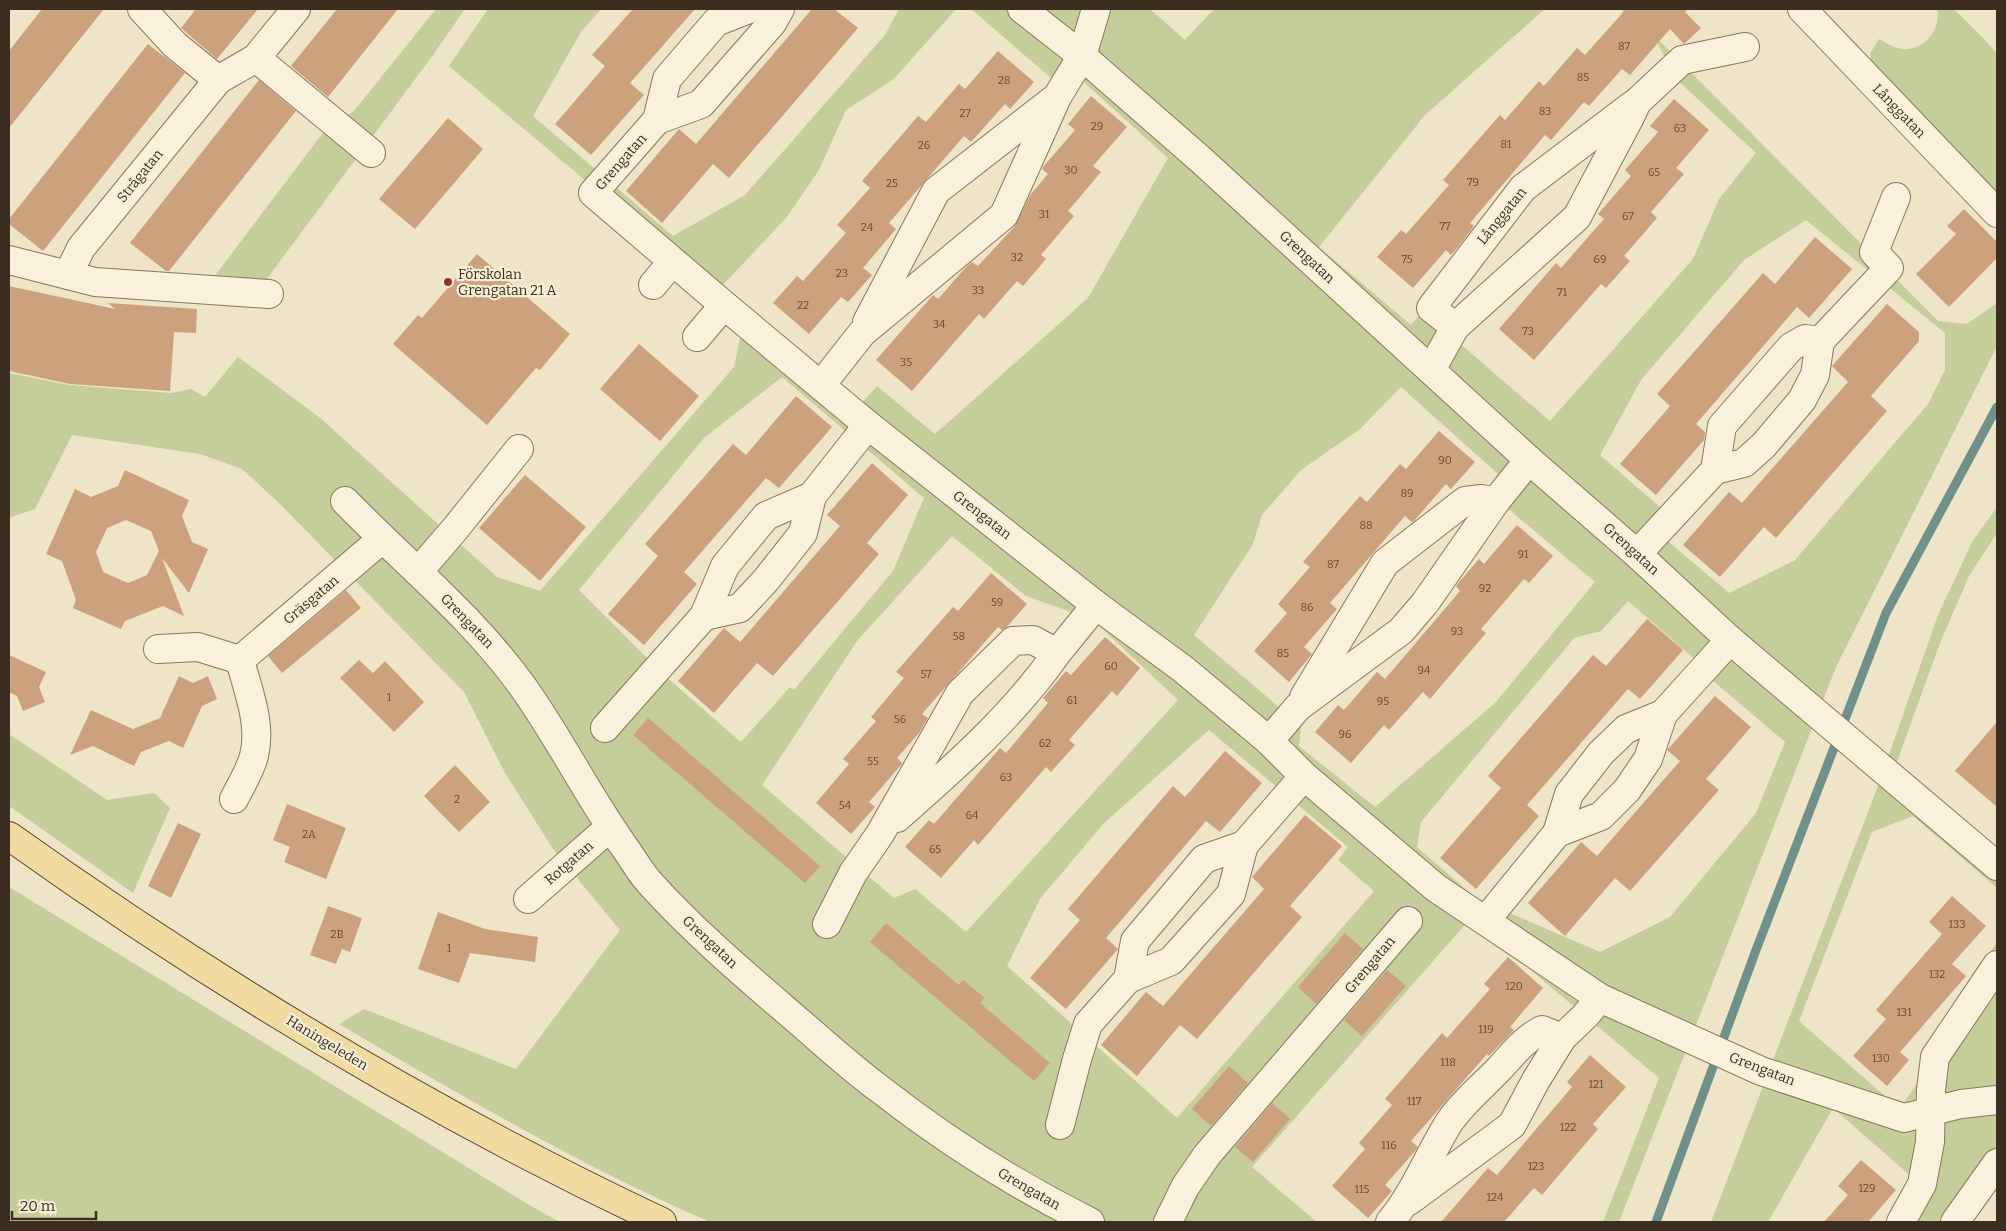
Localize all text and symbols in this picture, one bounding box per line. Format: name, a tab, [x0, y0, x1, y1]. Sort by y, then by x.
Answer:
house number: 87	[1618, 40, 1631, 53]
house number: 85	[1577, 71, 1589, 84]
house number: 28	[998, 74, 1010, 87]
street label: Långgatan	[1869, 80, 1929, 142]
house number: 83	[1539, 105, 1551, 118]
house number: 27	[959, 107, 971, 120]
house number: 29	[1091, 120, 1103, 133]
house number: 63	[1674, 122, 1686, 135]
street label: Grengatan	[592, 130, 650, 194]
house number: 81	[1500, 138, 1512, 151]
house number: 26	[918, 139, 930, 152]
street label: Strågatan	[113, 146, 167, 206]
house number: 30	[1064, 164, 1078, 177]
house number: 65	[1648, 166, 1660, 179]
house number: 79	[1467, 176, 1479, 189]
house number: 25	[886, 177, 898, 190]
street label: Långgatan	[1474, 184, 1530, 248]
house number: 31	[1039, 208, 1050, 221]
house number: 67	[1622, 210, 1634, 223]
house number: 77	[1439, 220, 1451, 233]
house number: 24	[861, 221, 874, 234]
street label: Grengatan	[1276, 227, 1338, 287]
house number: 32	[1011, 251, 1023, 264]
house number: 75	[1401, 253, 1413, 266]
house number: 69	[1594, 253, 1606, 266]
place label: Förskolan Grengatan 21 A	[458, 266, 556, 299]
house number: 23	[836, 267, 848, 280]
marker: Förskolan Grengatan 21 A	[442, 276, 454, 288]
house number: 33	[972, 284, 984, 297]
house number: 71	[1557, 286, 1568, 299]
house number: 22	[797, 299, 809, 312]
house number: 34	[933, 318, 946, 331]
house number: 73	[1522, 325, 1534, 338]
house number: 35	[900, 356, 912, 369]
house number: 90	[1438, 454, 1452, 467]
street label: Grengatan	[949, 487, 1015, 543]
house number: 89	[1400, 487, 1414, 500]
house number: 88	[1359, 519, 1373, 532]
street label: Grengatan	[1599, 519, 1663, 579]
house number: 91	[1518, 548, 1529, 561]
house number: 87	[1327, 558, 1340, 571]
street label: Gräsgatan	[280, 572, 342, 628]
house number: 92	[1479, 582, 1491, 595]
street label: Grengatan	[437, 590, 497, 652]
house number: 59	[991, 596, 1003, 609]
house number: 86	[1300, 601, 1314, 614]
house number: 93	[1451, 625, 1463, 638]
house number: 58	[953, 630, 965, 643]
house number: 85	[1277, 647, 1289, 660]
house number: 60	[1104, 660, 1118, 673]
house number: 94	[1418, 664, 1431, 677]
house number: 57	[920, 668, 932, 681]
house number: 1	[387, 691, 392, 704]
house number: 61	[1067, 694, 1078, 707]
house number: 95	[1377, 695, 1389, 708]
house number: 56	[894, 713, 906, 726]
house number: 96	[1339, 728, 1351, 741]
house number: 62	[1039, 737, 1051, 750]
house number: 55	[867, 755, 879, 768]
house number: 63	[1000, 771, 1012, 784]
house number: 2	[454, 793, 460, 806]
house number: 54	[839, 799, 852, 812]
house number: 64	[966, 809, 979, 822]
house number: 2A	[302, 828, 316, 841]
street label: Rotgatan	[541, 837, 597, 889]
house number: 65	[929, 843, 941, 856]
street label: Grengatan	[679, 912, 741, 972]
house number: 133	[1949, 918, 1965, 931]
house number: 2B	[330, 928, 344, 941]
street label: Grengatan	[1341, 933, 1399, 997]
house number: 1	[447, 942, 452, 955]
house number: 132	[1929, 968, 1945, 981]
house number: 120	[1505, 980, 1523, 993]
house number: 131	[1896, 1006, 1912, 1019]
street label: Haningeleden	[283, 1012, 371, 1074]
house number: 119	[1478, 1023, 1494, 1036]
street label: Grengatan	[1727, 1049, 1798, 1089]
house number: 130	[1872, 1052, 1890, 1065]
house number: 118	[1440, 1056, 1456, 1069]
house number: 121	[1589, 1078, 1604, 1091]
house number: 117	[1407, 1095, 1422, 1108]
house number: 122	[1560, 1121, 1576, 1134]
house number: 116	[1381, 1139, 1397, 1152]
house number: 123	[1528, 1160, 1544, 1173]
street label: Grengatan	[995, 1164, 1063, 1214]
house number: 129	[1859, 1182, 1875, 1195]
house number: 115	[1355, 1183, 1370, 1196]
scale bar	[12, 1188, 96, 1220]
house number: 124	[1487, 1191, 1504, 1204]
text: 20 m	[20, 1197, 56, 1215]

